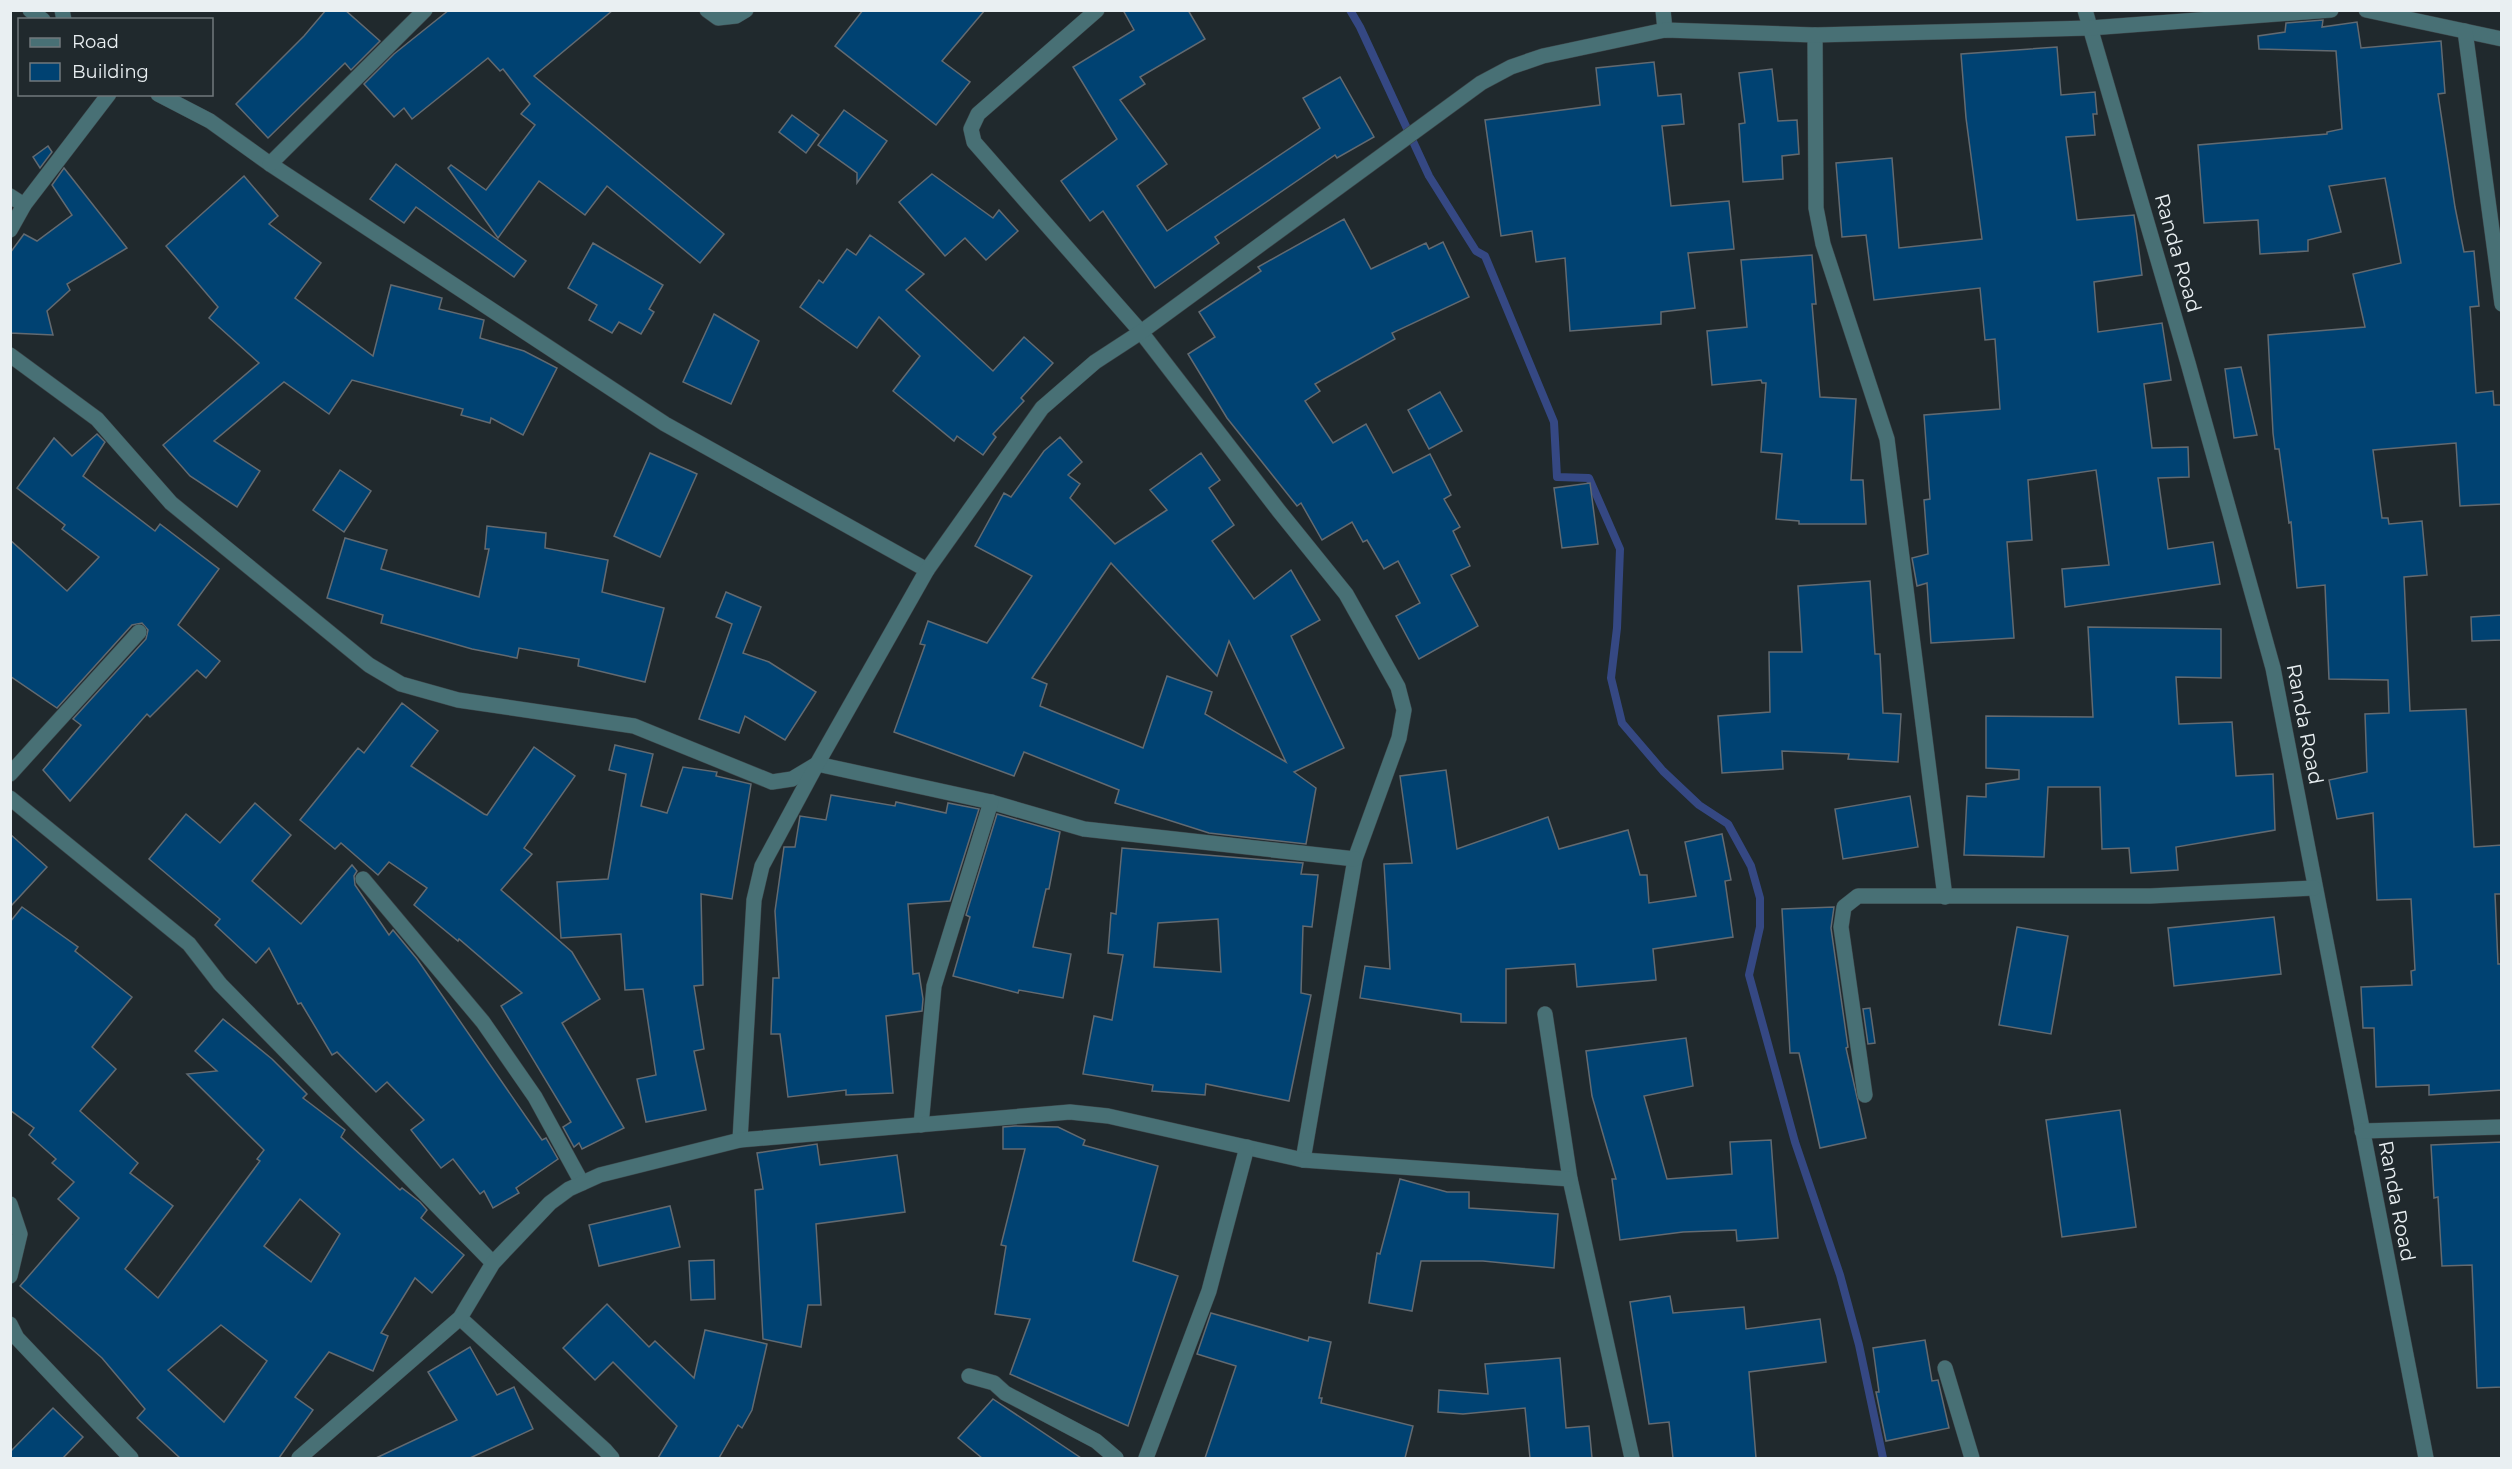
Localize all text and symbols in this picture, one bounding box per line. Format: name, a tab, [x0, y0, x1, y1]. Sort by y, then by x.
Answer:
legend	[18, 18, 213, 96]
text: Road	[72, 31, 119, 53]
text: Building	[72, 61, 149, 83]
street label: Randa Road	[2150, 191, 2206, 315]
street label: Randa Road	[2282, 662, 2328, 786]
street label: Randa Road	[2374, 1139, 2420, 1263]

